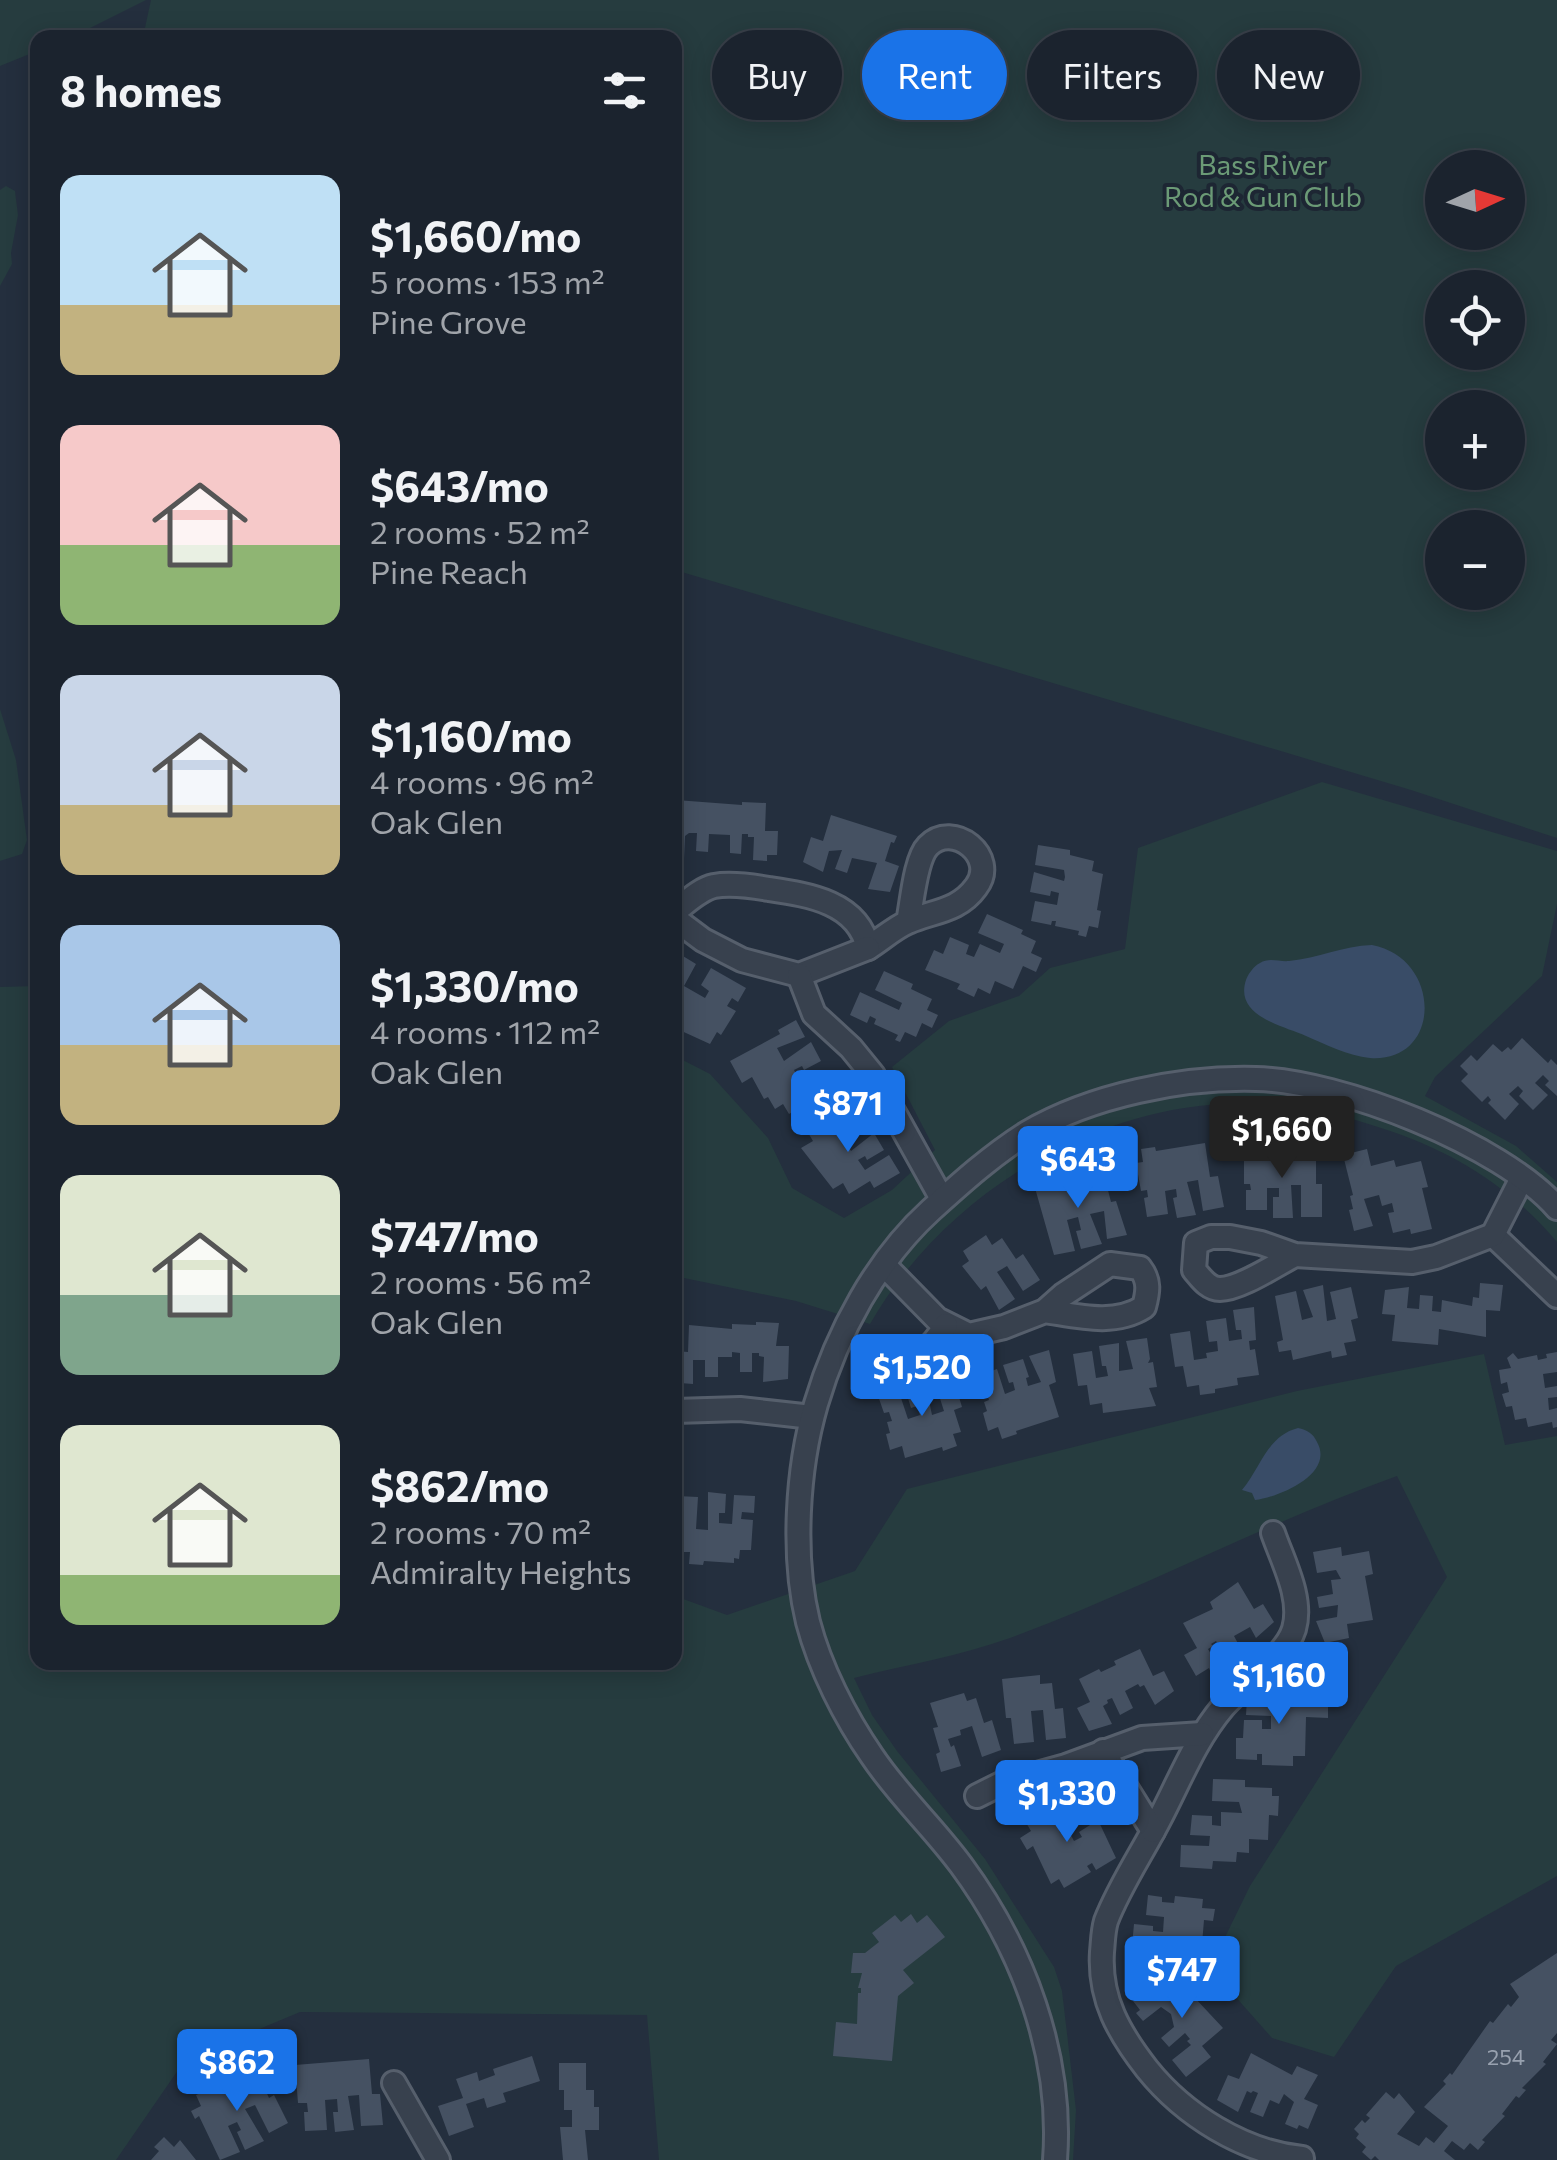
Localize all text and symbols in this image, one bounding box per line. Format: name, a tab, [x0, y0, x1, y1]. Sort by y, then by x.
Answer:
chip: Buy	[712, 30, 842, 120]
chip: Rent	[862, 30, 1007, 120]
chip: Filters	[1027, 30, 1197, 120]
chip: New	[1217, 30, 1360, 120]
icon: filters	[597, 63, 652, 118]
text: 8 homes	[60, 64, 222, 116]
park label: Bass River Rod & Gun Club	[1164, 147, 1362, 213]
north arrow	[1425, 150, 1525, 250]
map controls	[1425, 150, 1525, 610]
text: $1,660/mo	[370, 209, 581, 261]
icon: home	[140, 215, 260, 335]
text: 5 rooms · 153 m²	[370, 261, 605, 301]
button: locate	[1425, 270, 1525, 370]
text: Pine Grove	[370, 301, 527, 341]
button: +	[1425, 390, 1525, 490]
text: $643/mo	[370, 459, 549, 511]
icon: home	[140, 465, 260, 585]
button: −	[1425, 510, 1525, 610]
text: 2 rooms · 52 m²	[370, 511, 590, 551]
text: Pine Reach	[370, 551, 528, 591]
text: $1,160/mo	[370, 709, 572, 761]
icon: home	[140, 715, 260, 835]
text: 4 rooms · 96 m²	[370, 761, 594, 801]
text: Oak Glen	[370, 801, 503, 841]
text: $1,330/mo	[370, 959, 579, 1011]
icon: home	[140, 965, 260, 1085]
text: 4 rooms · 112 m²	[370, 1011, 600, 1051]
text: Oak Glen	[370, 1051, 503, 1091]
pin: $871	[789, 1070, 907, 1155]
text: $871	[813, 1082, 883, 1122]
pin: $1,660	[1201, 1096, 1363, 1181]
text: $1,660	[1231, 1108, 1333, 1148]
pin: $643	[1019, 1126, 1137, 1211]
text: $643	[1040, 1138, 1116, 1178]
text: $747/mo	[370, 1209, 539, 1261]
icon: home	[140, 1215, 260, 1335]
text: 2 rooms · 56 m²	[370, 1261, 591, 1301]
text: Oak Glen	[370, 1301, 503, 1341]
pin: $1,520	[841, 1334, 1003, 1419]
text: $1,520	[873, 1346, 971, 1386]
text: $862/mo	[370, 1459, 549, 1511]
icon: home	[140, 1465, 260, 1585]
text: 2 rooms · 70 m²	[370, 1511, 591, 1551]
text: Admiralty Heights	[370, 1551, 632, 1591]
pin: $1,160	[1198, 1642, 1360, 1727]
text: $1,160	[1232, 1654, 1326, 1694]
pin: $1,330	[986, 1760, 1148, 1845]
text: $1,330	[1017, 1772, 1117, 1812]
pin: $747	[1123, 1936, 1241, 2021]
text: $747	[1147, 1948, 1217, 1988]
pin: $862	[178, 2029, 296, 2114]
text: $862	[199, 2041, 275, 2081]
house number: 254	[1487, 2043, 1525, 2070]

